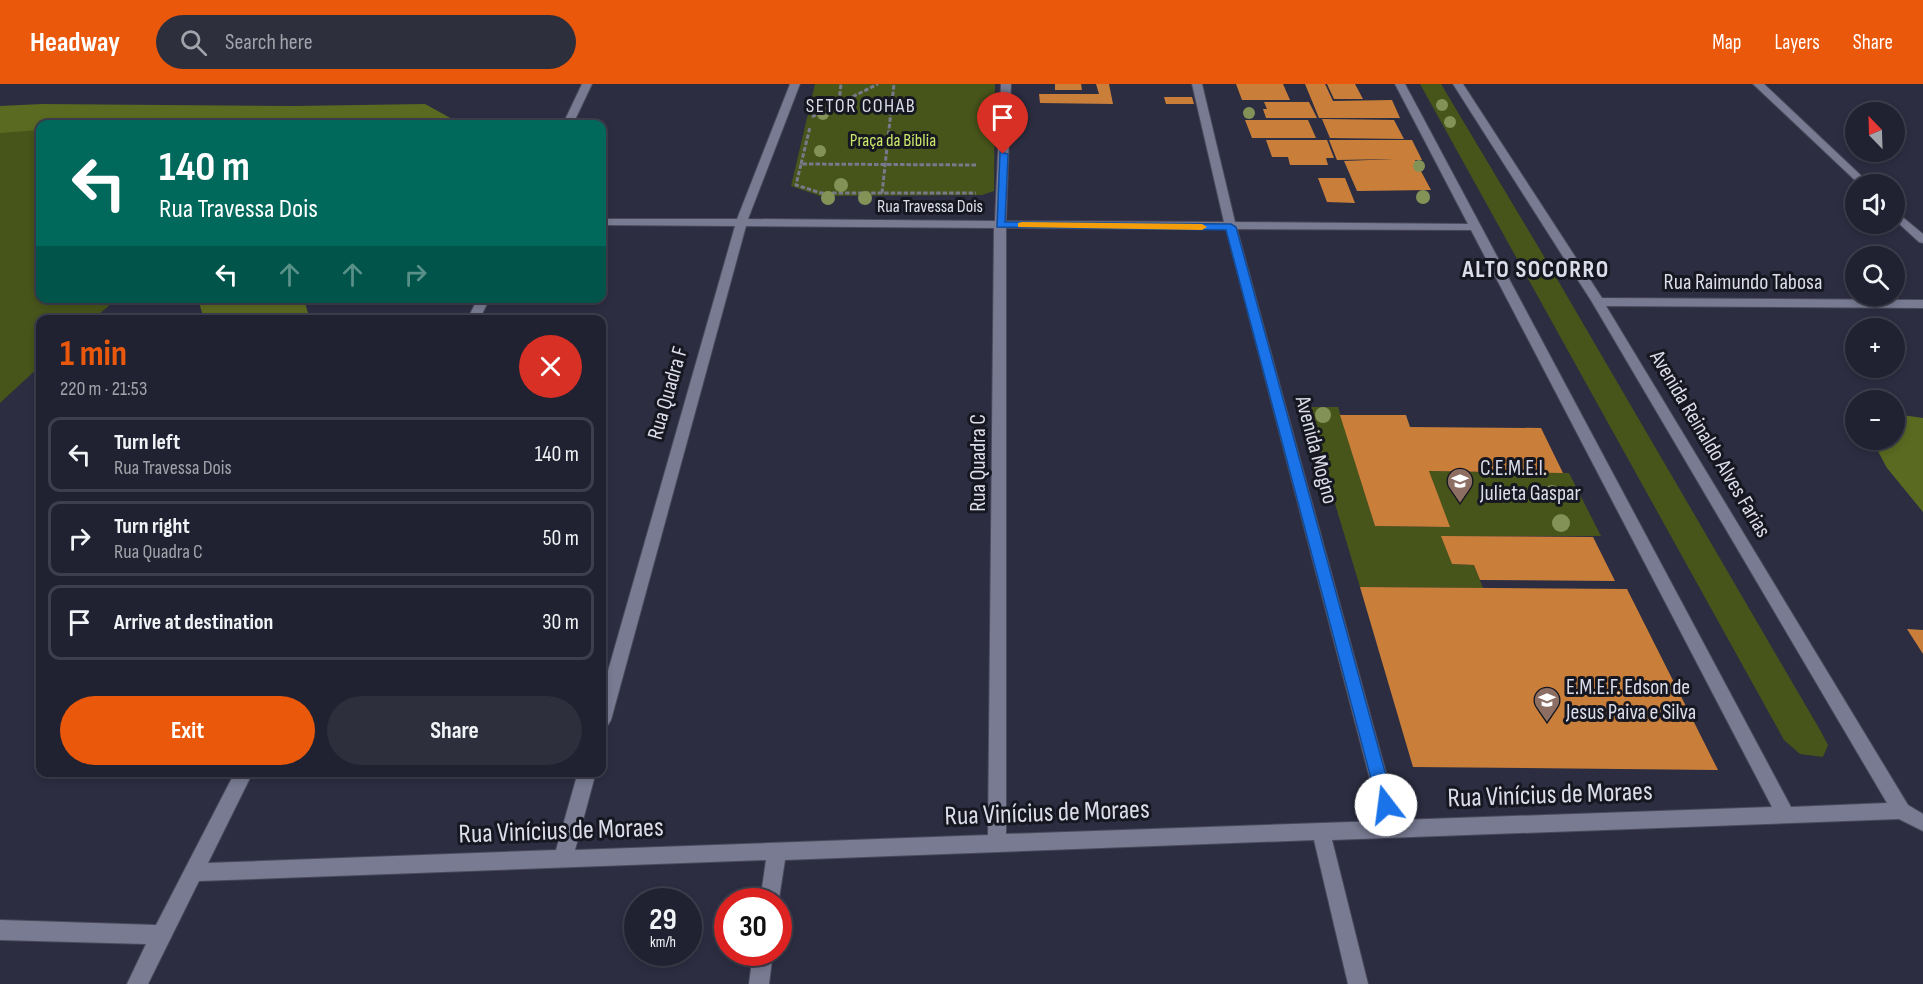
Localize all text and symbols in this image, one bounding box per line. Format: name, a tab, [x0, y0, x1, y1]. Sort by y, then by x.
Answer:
search box	[156, 15, 576, 69]
text: Headway	[30, 26, 120, 59]
icon: search	[177, 26, 210, 59]
text: Search here	[225, 29, 312, 56]
text: Map	[1712, 30, 1741, 55]
text: Layers	[1774, 30, 1820, 55]
text: Share	[1853, 30, 1893, 55]
pin	[977, 92, 1028, 154]
district label: SETOR COHAB	[806, 94, 916, 118]
icon: arrive	[986, 101, 1019, 134]
north arrow	[1845, 102, 1905, 162]
map controls	[1845, 102, 1905, 450]
park label: Praça da Bíblia	[850, 130, 936, 151]
text: 140 m	[159, 142, 250, 193]
icon: left	[60, 144, 138, 222]
button: sound	[1845, 174, 1905, 234]
text: Rua Travessa Dois	[159, 193, 318, 225]
street label: Rua Travessa Dois	[877, 196, 983, 217]
button: search	[1845, 246, 1905, 306]
district label: ALTO SOCORRO	[1461, 255, 1610, 284]
icon: left	[210, 258, 243, 291]
icon: ahead	[273, 258, 306, 291]
icon: ahead	[336, 258, 369, 291]
icon: right	[399, 258, 432, 291]
street label: Rua Raimundo Tabosa	[1664, 269, 1822, 296]
button: +	[1845, 318, 1905, 378]
text: 1 min	[60, 333, 127, 376]
button: close	[519, 335, 582, 398]
street label: Rua Quadra F	[642, 343, 694, 443]
street label: Avenida Reinaldo Alves Farias	[1643, 345, 1777, 542]
text: 220 m · 21:53	[60, 377, 147, 401]
button: −	[1845, 390, 1905, 450]
street label: Avenida Mogno	[1288, 392, 1343, 507]
street label: Rua Quadra C	[965, 414, 992, 512]
text: Turn left	[114, 429, 180, 456]
icon: left	[63, 438, 96, 471]
text: 140 m	[535, 441, 579, 468]
place label: C.E.M.E.I. Julieta Gaspar	[1479, 455, 1581, 507]
text: Rua Travessa Dois	[114, 456, 232, 480]
school or university icon: C.E.M.E.I. Julieta Gaspar	[1445, 466, 1475, 504]
text: Turn right	[114, 513, 190, 540]
icon: right	[63, 522, 96, 555]
text: 50 m	[543, 525, 579, 552]
text: Rua Quadra C	[114, 540, 203, 564]
icon: arrive	[63, 606, 96, 639]
text: Arrive at destination	[114, 609, 273, 636]
text: 30 m	[542, 609, 579, 636]
place label: E.M.E.F. Edson de Jesus Paiva e Silva	[1565, 674, 1696, 726]
school or university icon: E.M.E.F. Edson de Jesus Paiva e Silva	[1532, 685, 1562, 723]
button: Exit	[60, 696, 315, 765]
button: Share	[327, 696, 582, 765]
position arrow	[1354, 773, 1418, 837]
street label: Rua Vinícius de Moraes	[1447, 775, 1653, 815]
street label: Rua Vinícius de Moraes	[944, 793, 1150, 833]
street label: Rua Vinícius de Moraes	[458, 811, 664, 851]
speed limit sign: 30	[714, 888, 792, 966]
text: 29	[649, 902, 677, 938]
text: km/h	[650, 933, 676, 952]

